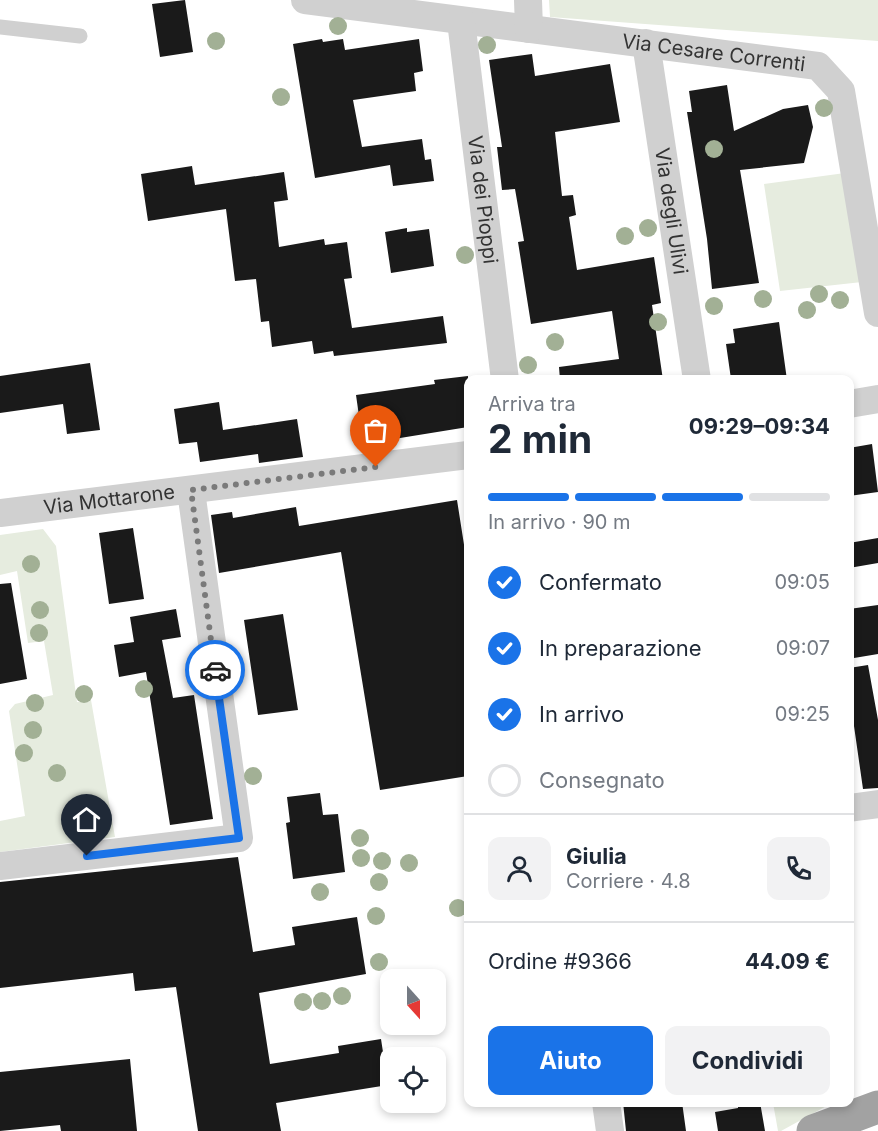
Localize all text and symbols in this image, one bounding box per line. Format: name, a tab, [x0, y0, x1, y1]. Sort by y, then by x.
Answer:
street label: Via Cesare Correnti	[621, 29, 807, 76]
street label: Via dei Pioppi	[463, 134, 503, 265]
street label: Via degli Ulivi	[650, 146, 693, 276]
text: Arriva tra	[488, 392, 576, 416]
pin	[350, 405, 401, 467]
text: 09:29–09:34	[689, 413, 830, 439]
icon: bag	[359, 414, 392, 447]
text: 2 min	[488, 415, 592, 462]
street label: Via Mottarone	[42, 479, 176, 520]
text: In arrivo · 90 m	[488, 510, 631, 534]
icon: check	[488, 566, 521, 599]
text: Confermato	[539, 569, 662, 595]
text: 09:05	[774, 570, 830, 594]
icon: check	[488, 632, 521, 665]
text: In preparazione	[539, 635, 701, 661]
text: 09:07	[776, 636, 830, 660]
courier	[185, 640, 245, 700]
icon: car	[199, 654, 232, 687]
icon: check	[488, 698, 521, 731]
text: In arrivo	[539, 701, 624, 727]
text: 09:25	[775, 702, 830, 726]
text: Consegnato	[539, 767, 665, 793]
pin	[61, 794, 112, 856]
icon: home	[70, 803, 103, 836]
button: person	[488, 837, 551, 900]
button: phone	[767, 837, 830, 900]
text: Giulia	[566, 843, 627, 869]
text: Corriere · 4.8	[566, 869, 691, 893]
text: Ordine #9366	[488, 948, 632, 974]
text: 44.09 €	[745, 948, 830, 974]
north arrow	[380, 969, 446, 1035]
map controls	[380, 969, 446, 1113]
button: Aiuto	[488, 1026, 653, 1095]
button: Condividi	[665, 1026, 830, 1095]
button: locate	[380, 1047, 446, 1113]

